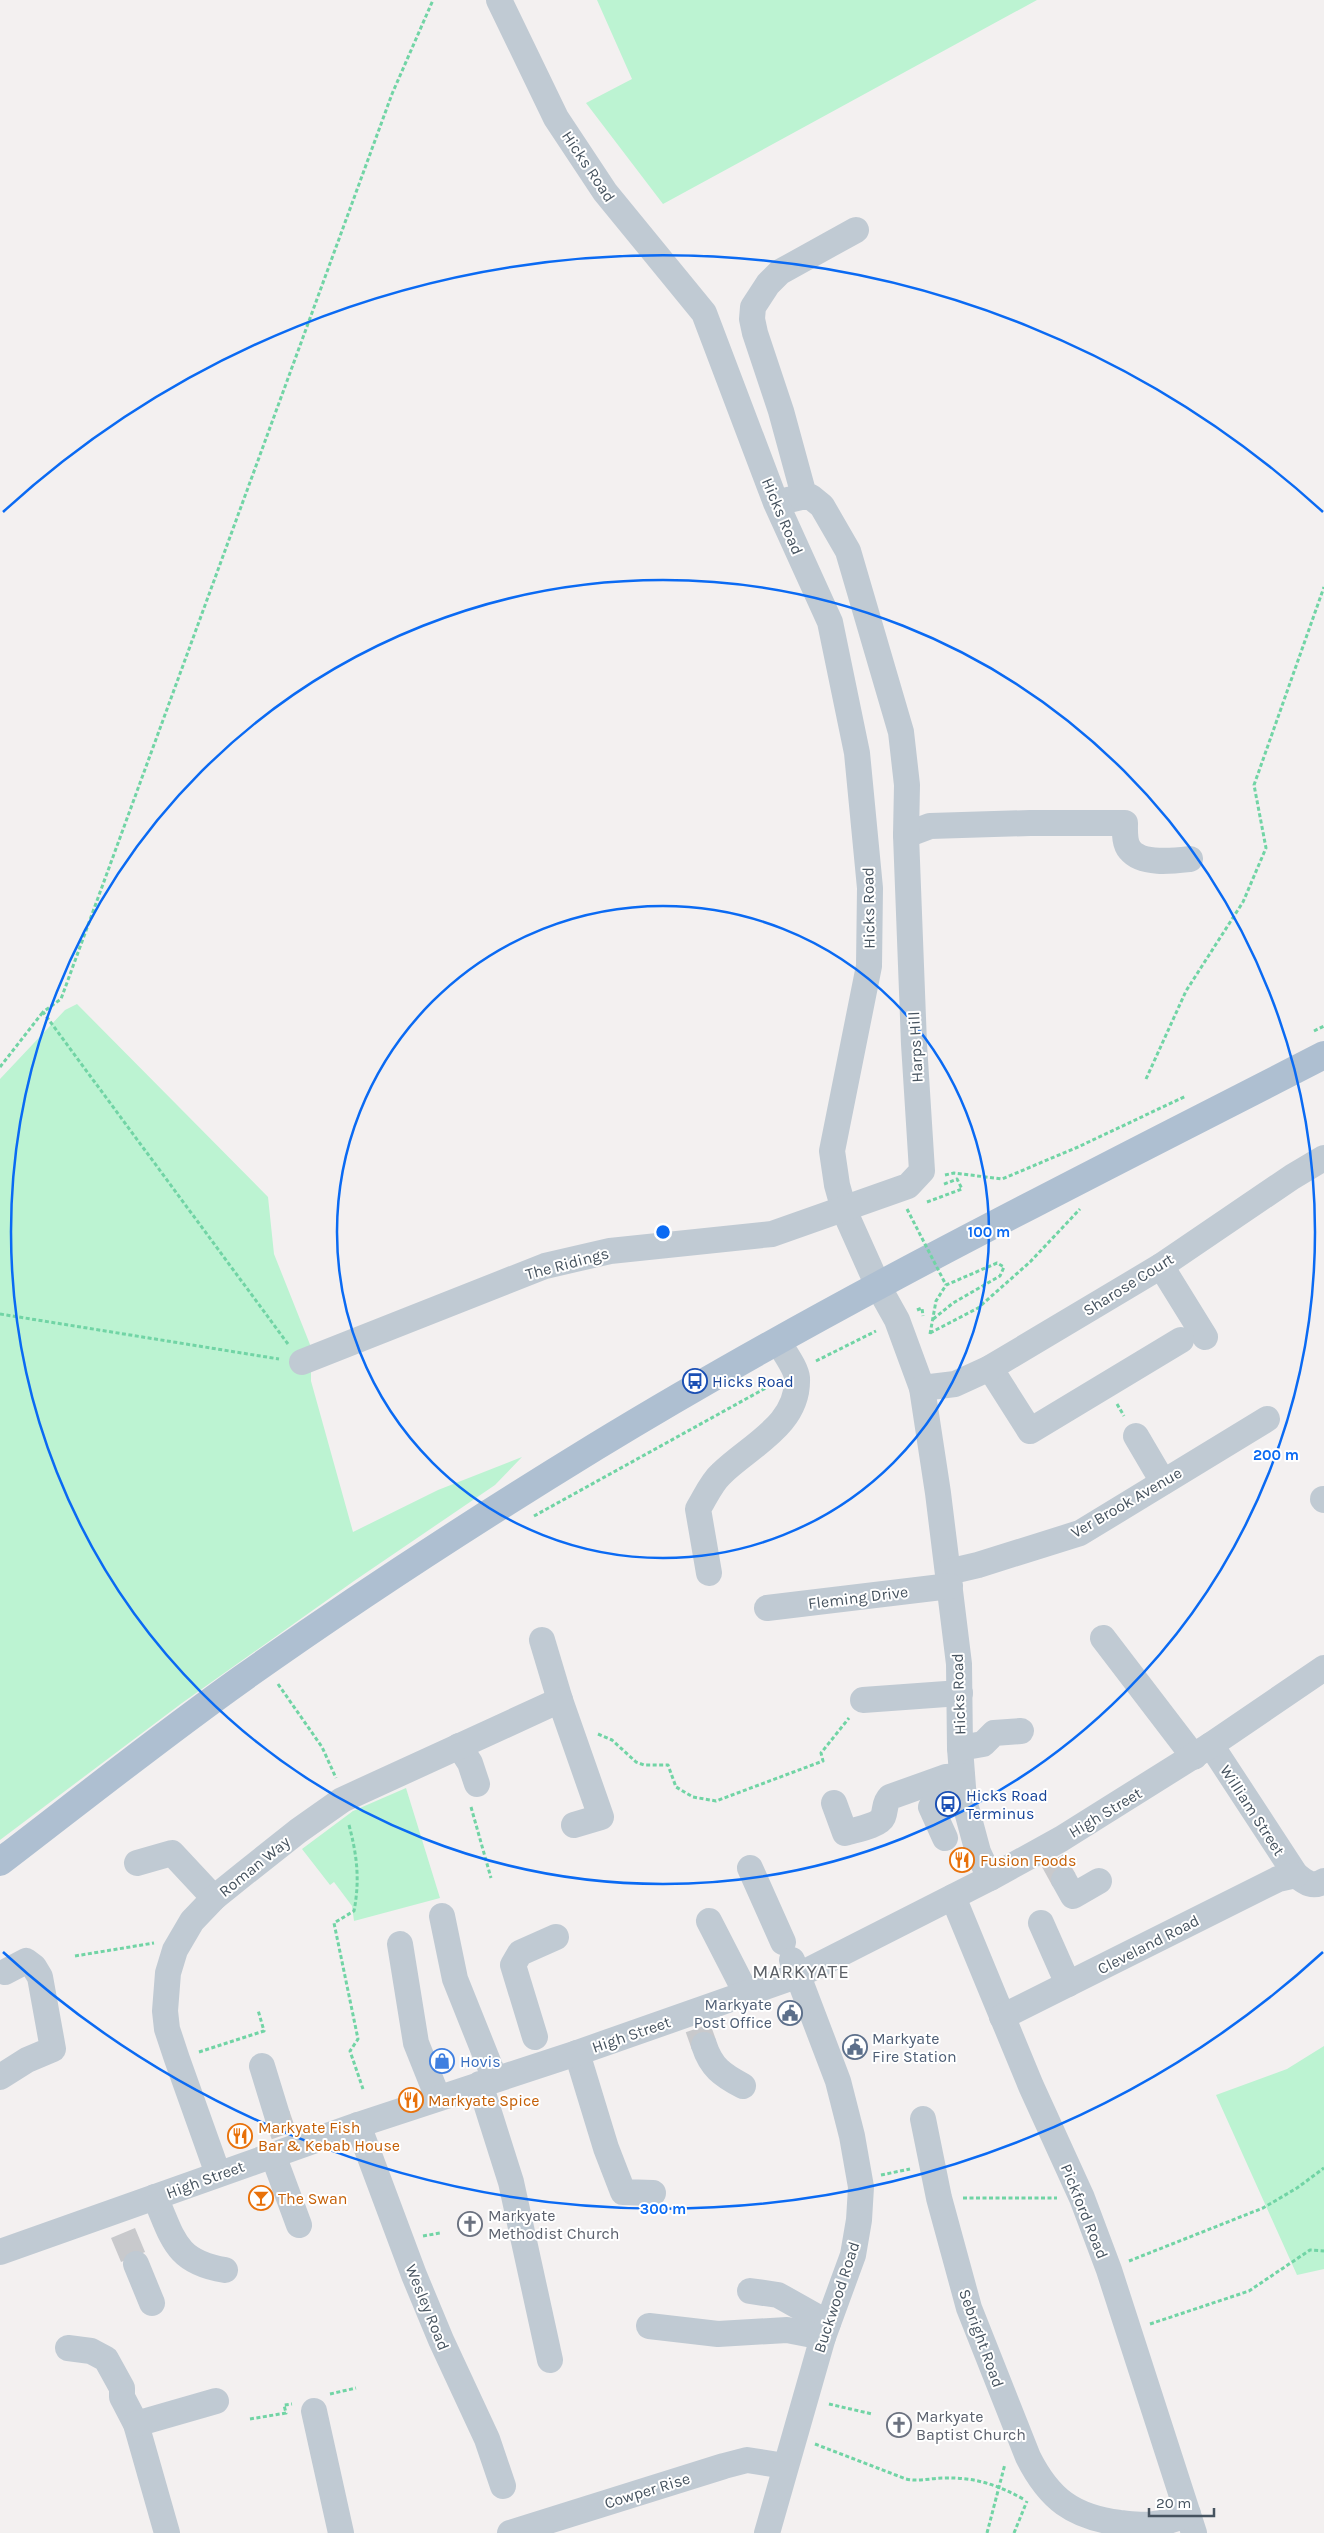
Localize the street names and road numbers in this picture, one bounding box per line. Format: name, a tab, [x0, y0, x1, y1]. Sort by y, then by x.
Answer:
street label: Hicks Road	[558, 127, 619, 205]
street label: Hicks Road	[758, 475, 807, 558]
street label: Hicks Road	[858, 867, 879, 949]
street label: Harps Hill	[904, 1011, 927, 1083]
street label: The Ridings	[523, 1243, 611, 1284]
street label: Sharose Court	[1079, 1249, 1177, 1320]
street label: Ver Brook Avenue	[1067, 1463, 1185, 1542]
street label: Fleming Drive	[807, 1582, 909, 1613]
street label: Hicks Road	[948, 1653, 969, 1735]
street label: William Street	[1216, 1761, 1289, 1859]
street label: High Street	[1065, 1783, 1145, 1842]
street label: Roman Way	[215, 1832, 294, 1901]
street label: Cleveland Road	[1094, 1911, 1202, 1978]
street label: High Street	[589, 2012, 673, 2057]
street label: High Street	[163, 2157, 247, 2202]
street label: Pickford Road	[1057, 2161, 1112, 2261]
street label: Buckwood Road	[810, 2239, 863, 2355]
street label: Wesley Road	[402, 2261, 453, 2353]
street label: Sebright Road	[955, 2286, 1008, 2390]
street label: Cowper Rise	[602, 2468, 692, 2513]

